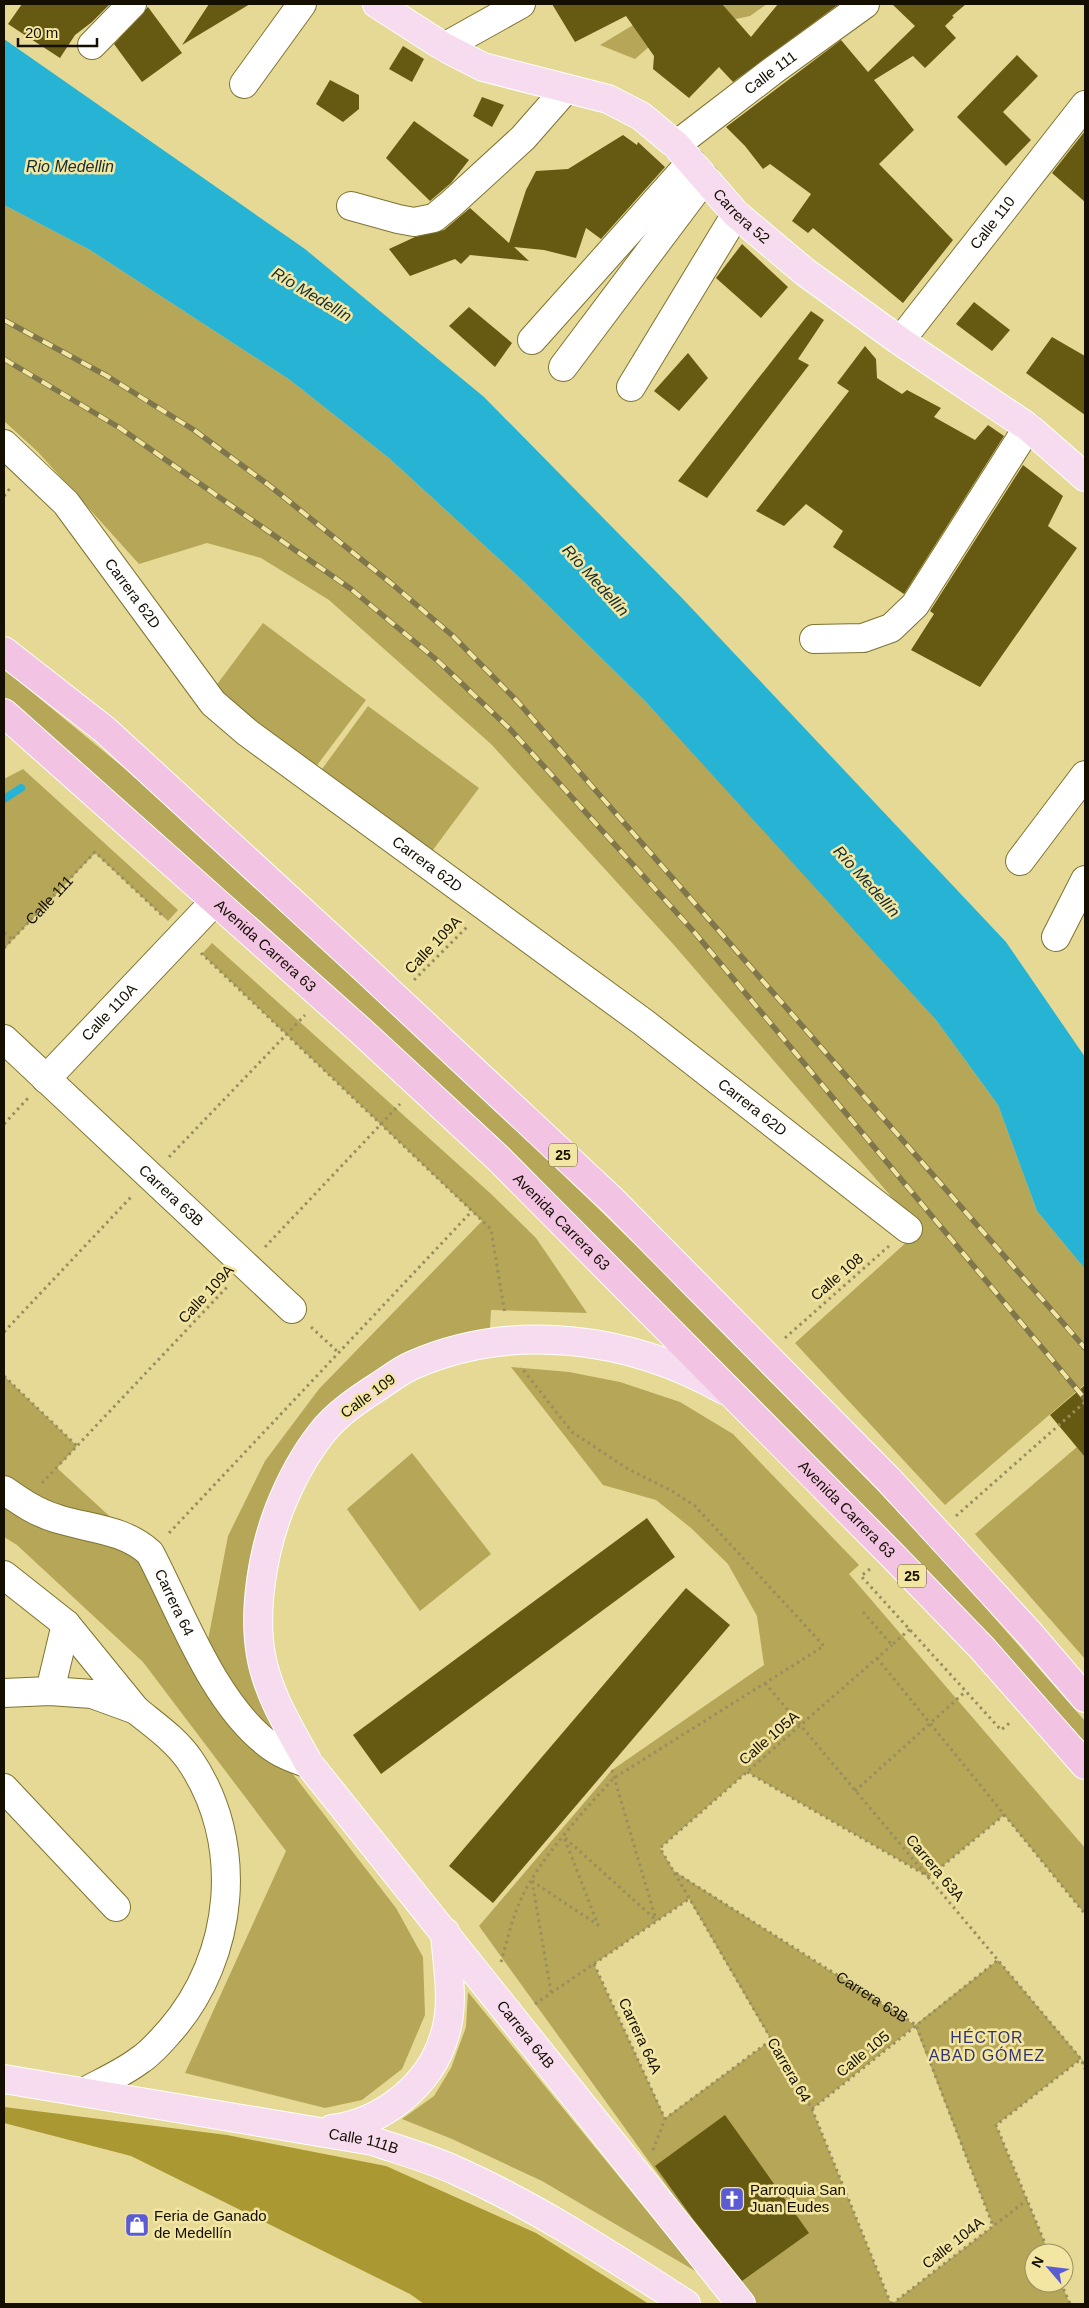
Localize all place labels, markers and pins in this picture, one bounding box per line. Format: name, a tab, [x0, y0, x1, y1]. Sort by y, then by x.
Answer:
place label: Parroquia San Juan Eudes	[750, 2181, 846, 2215]
church icon: Parroquia San Juan Eudes	[719, 2186, 745, 2212]
place label: Feria de Ganado de Medellín	[154, 2207, 267, 2241]
shop icon: Feria de Ganado de Medellín	[124, 2212, 150, 2238]

